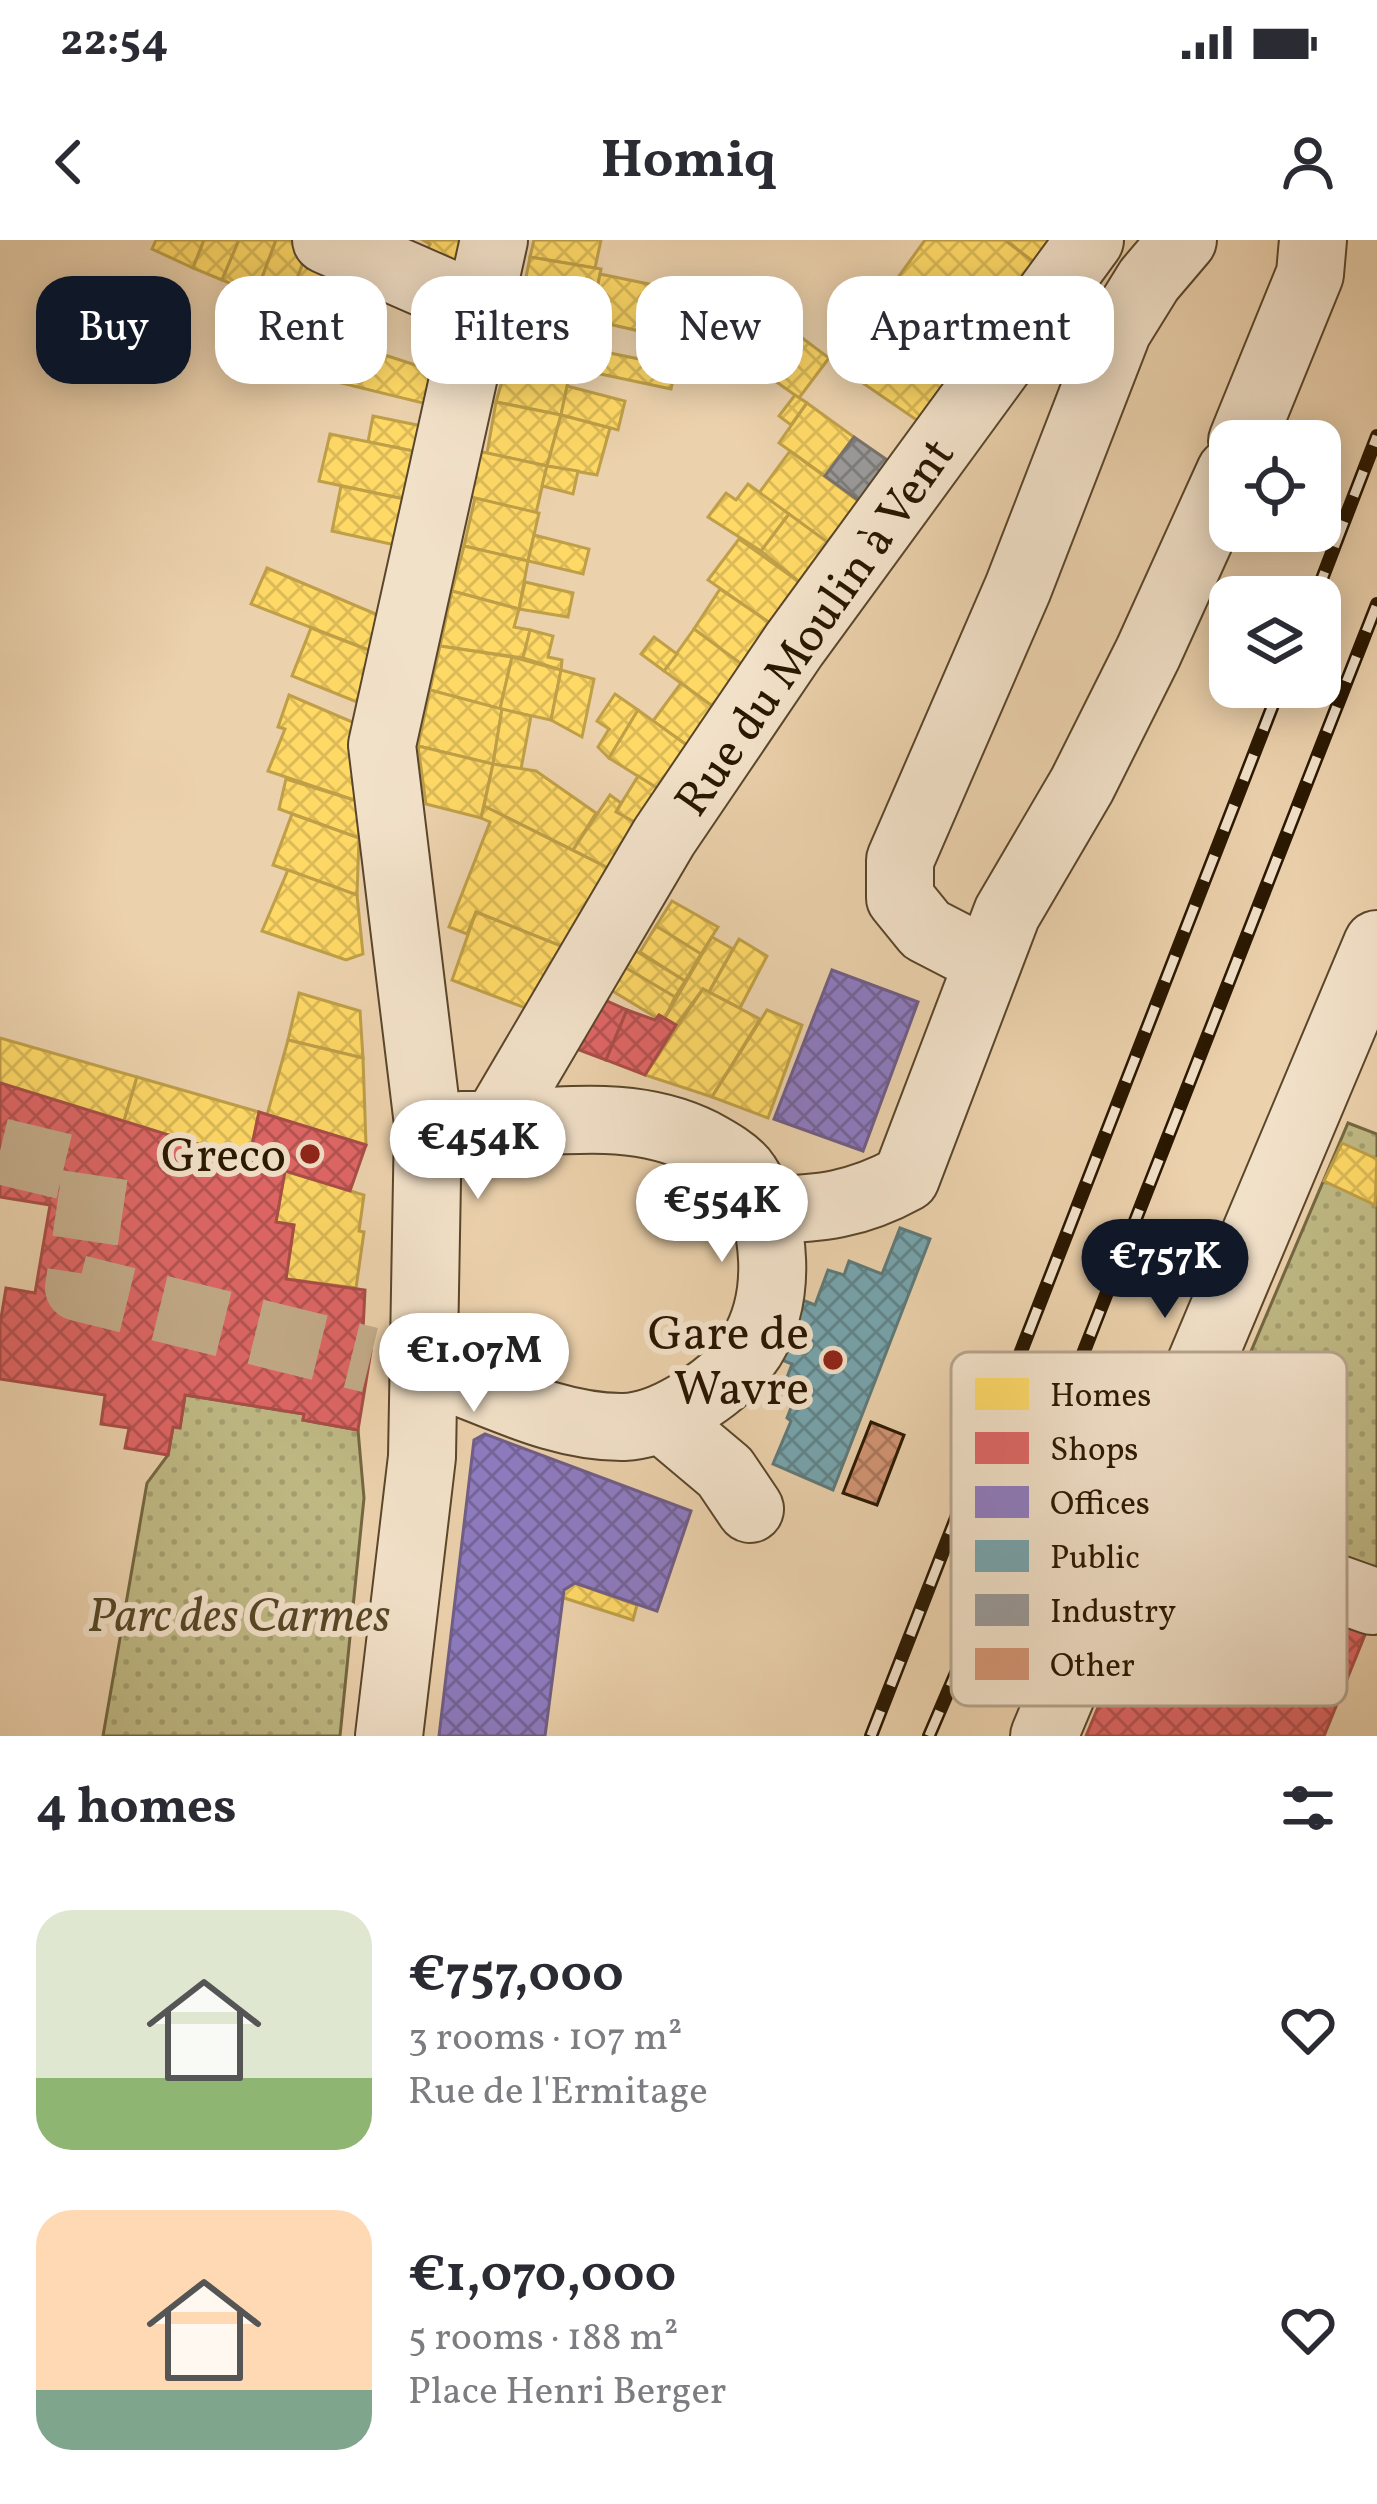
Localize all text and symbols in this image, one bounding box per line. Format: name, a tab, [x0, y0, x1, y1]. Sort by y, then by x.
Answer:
text: 22:54	[60, 11, 169, 74]
text: Homiq	[601, 125, 776, 200]
icon: back	[36, 129, 102, 195]
icon: person	[1275, 129, 1341, 195]
chip: Buy	[36, 276, 191, 384]
chip: Rent	[215, 276, 387, 384]
chip: Filters	[411, 276, 612, 384]
chip: New	[636, 276, 803, 384]
chip: Apartment	[827, 276, 1114, 384]
map controls	[1209, 420, 1341, 708]
button: locate	[1209, 420, 1341, 552]
street label: Rue du Moulin à Vent	[661, 426, 973, 831]
button: layers	[1209, 576, 1341, 708]
pin: €454K	[394, 1100, 562, 1202]
text: €454K	[417, 1112, 539, 1166]
place label: Greco	[161, 1125, 286, 1192]
marker: Greco	[297, 1141, 323, 1167]
pin: €554K	[638, 1163, 806, 1265]
text: €554K	[663, 1175, 781, 1229]
pin: €757K	[1081, 1219, 1249, 1321]
text: €757K	[1108, 1231, 1222, 1285]
place label: Gare de Wavre	[648, 1303, 809, 1425]
pin: €1.07M	[376, 1313, 572, 1415]
text: €1.07M	[406, 1325, 542, 1379]
marker: Gare de Wavre	[820, 1347, 846, 1373]
legend	[951, 1352, 1347, 1706]
text: Homes	[1050, 1375, 1151, 1421]
text: Shops	[1050, 1429, 1138, 1475]
text: Offices	[1050, 1483, 1150, 1529]
text: Public	[1050, 1537, 1140, 1583]
park label: Parc des Carmes	[88, 1585, 390, 1652]
text: Industry	[1050, 1591, 1176, 1637]
text: Other	[1050, 1645, 1135, 1691]
text: 4 homes	[36, 1773, 237, 1844]
icon: filters	[1275, 1775, 1341, 1841]
text: €757,000	[408, 1941, 624, 2012]
icon: home	[132, 1958, 276, 2102]
icon: heart	[1275, 1997, 1341, 2063]
text: 3 rooms · 107 m²	[408, 2012, 682, 2066]
text: Rue de l'Ermitage	[408, 2066, 708, 2120]
text: €1,070,000	[408, 2241, 676, 2312]
icon: home	[132, 2258, 276, 2402]
icon: heart	[1275, 2297, 1341, 2363]
text: 5 rooms · 188 m²	[408, 2312, 678, 2366]
text: Place Henri Berger	[408, 2366, 726, 2420]

